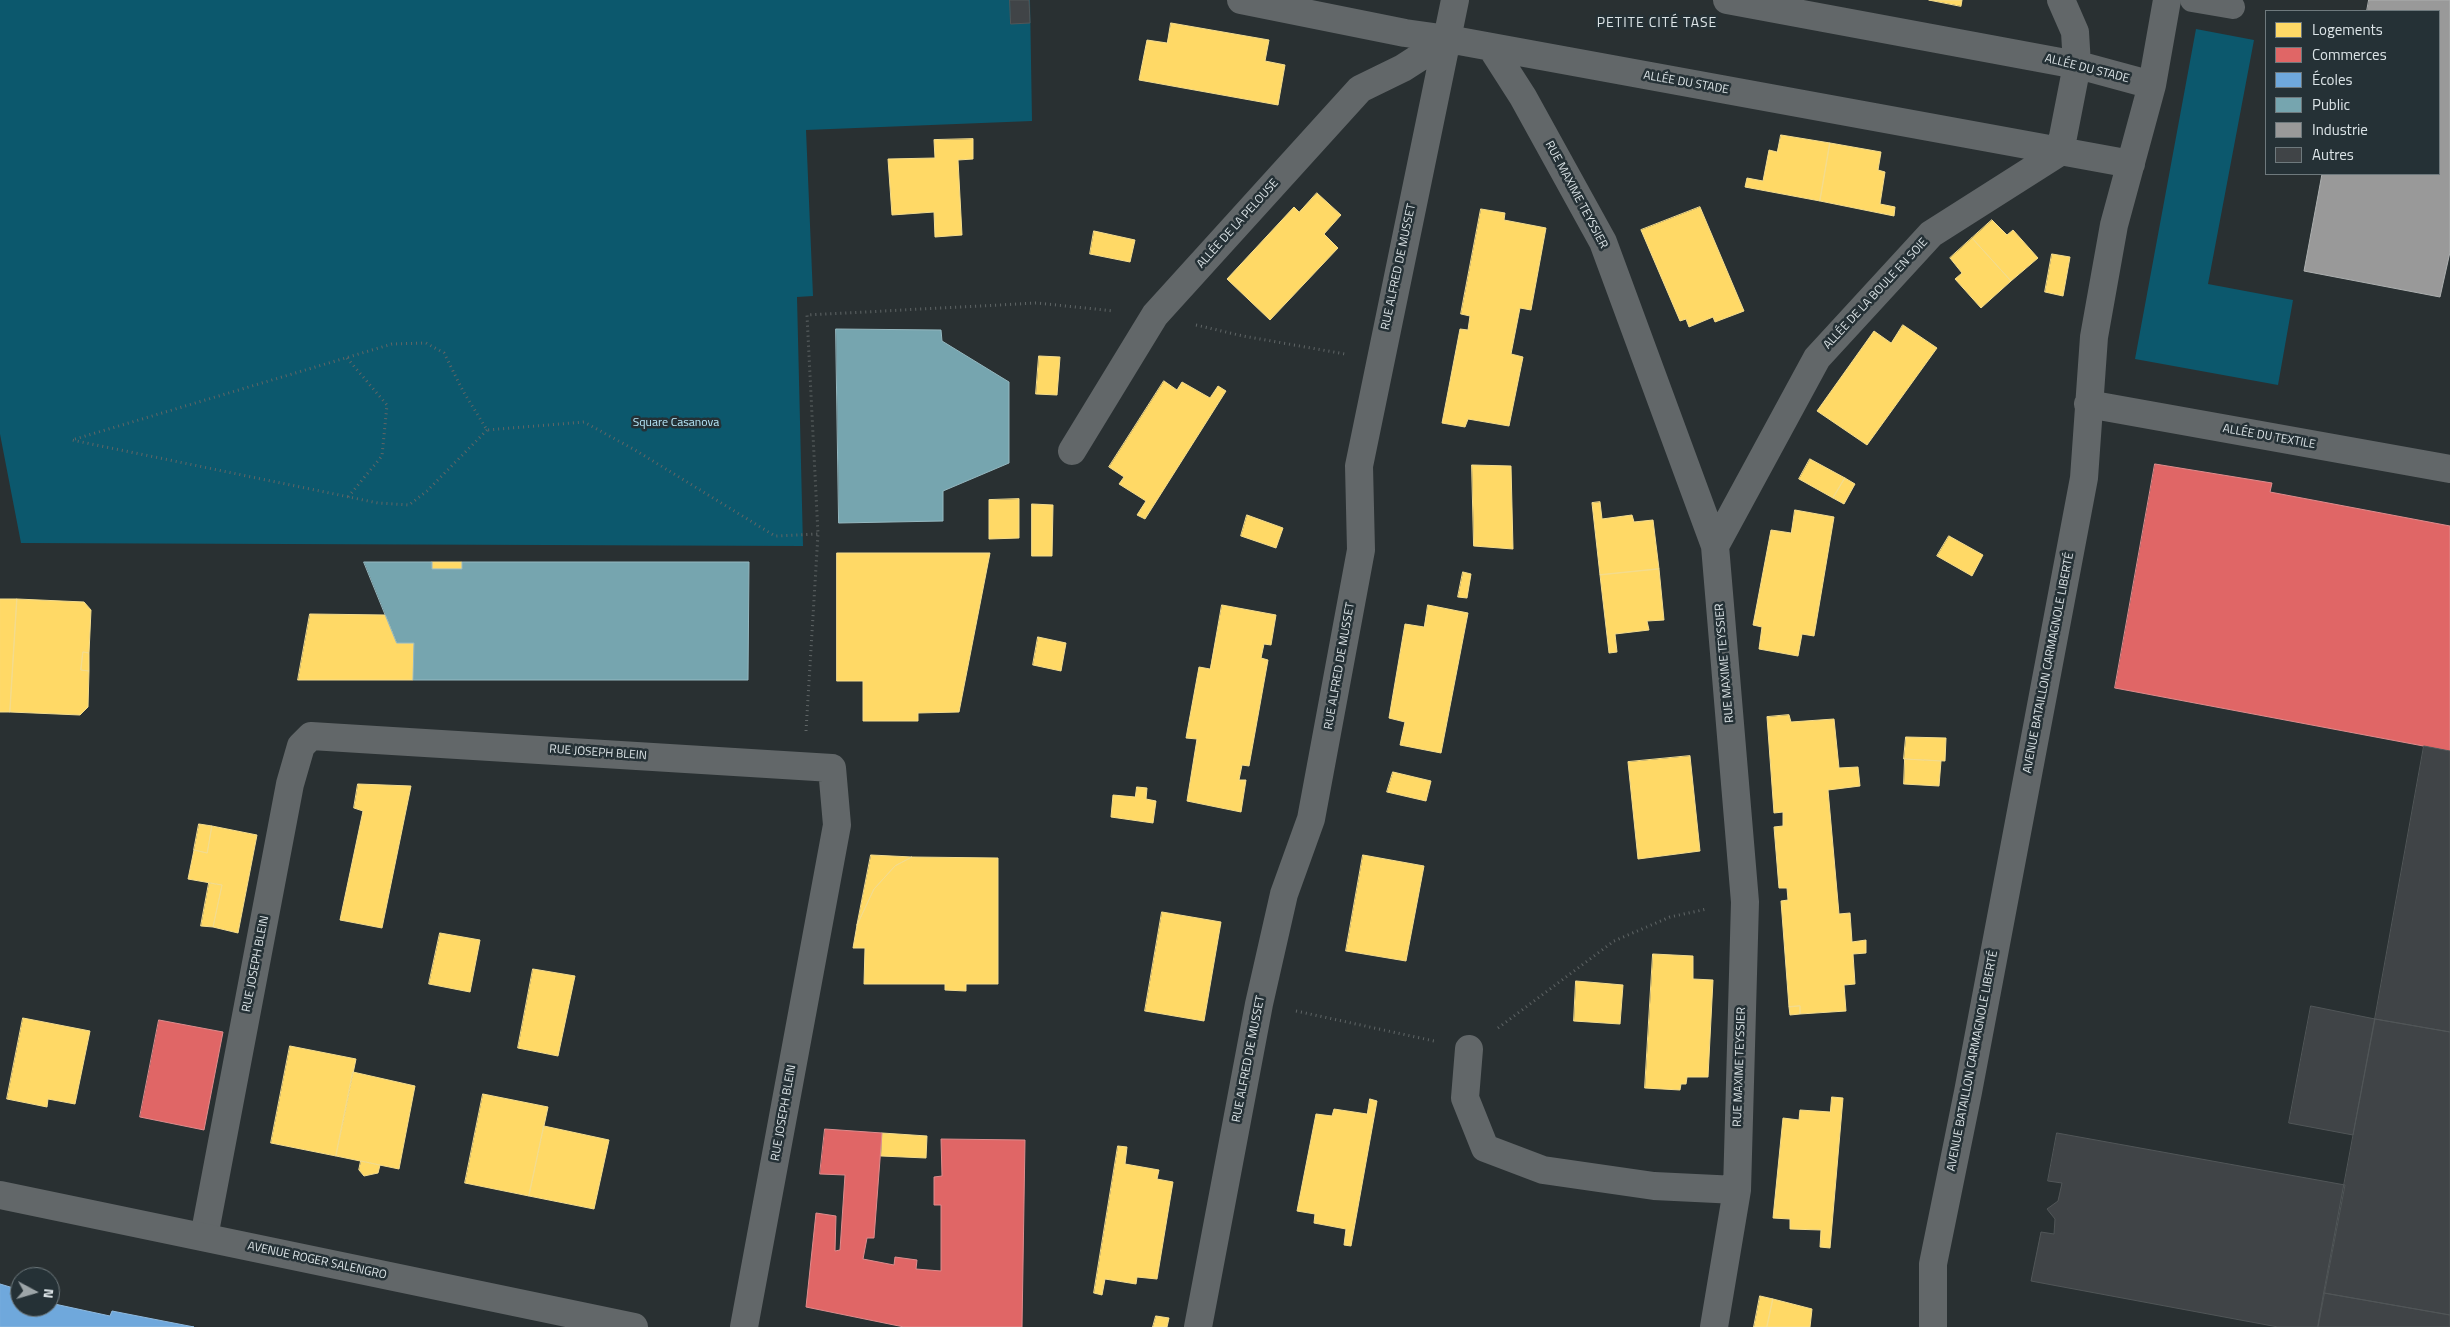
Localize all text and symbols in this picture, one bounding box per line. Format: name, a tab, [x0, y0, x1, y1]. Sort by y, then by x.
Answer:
legend	[2265, 10, 2440, 175]
district label: PETITE CITÉ TASE	[1595, 16, 1719, 32]
text: Logements	[2312, 18, 2383, 41]
text: Commerces	[2312, 43, 2387, 66]
street label: ALLÉE DU STADE	[2043, 52, 2131, 86]
street label: ALLÉE DU STADE	[1642, 68, 1730, 98]
text: Écoles	[2312, 68, 2353, 91]
text: Public	[2312, 93, 2350, 116]
text: Industrie	[2312, 118, 2368, 141]
street label: RUE MAXIME TEYSSIER	[1542, 139, 1610, 251]
text: Autres	[2312, 143, 2354, 166]
street label: ALLÉE DE LA PELOUSE	[1194, 176, 1282, 272]
street label: RUE ALFRED DE MUSSET	[1379, 203, 1419, 331]
street label: ALLÉE DE LA BOULE EN SOIE	[1821, 235, 1931, 353]
park label: Square Casanova	[633, 416, 719, 430]
street label: ALLÉE DU TEXTILE	[2221, 422, 2317, 452]
street label: AVENUE BATAILLON CARMAGNOLE LIBERTÉ	[2020, 551, 2078, 775]
street label: RUE ALFRED DE MUSSET	[1322, 601, 1358, 731]
street label: RUE MAXIME TEYSSIER	[1713, 603, 1737, 723]
street label: RUE JOSEPH BLEIN	[549, 742, 647, 764]
street label: RUE JOSEPH BLEIN	[240, 915, 272, 1013]
street label: AVENUE BATAILLON CARMAGNOLE LIBERTÉ	[1944, 949, 2002, 1173]
street label: RUE ALFRED DE MUSSET	[1230, 994, 1268, 1124]
street label: RUE MAXIME TEYSSIER	[1731, 1007, 1749, 1127]
street label: RUE JOSEPH BLEIN	[768, 1064, 800, 1162]
street label: AVENUE ROGER SALENGRO	[246, 1239, 388, 1283]
north arrow	[10, 1267, 60, 1317]
text: N	[38, 1288, 60, 1299]

